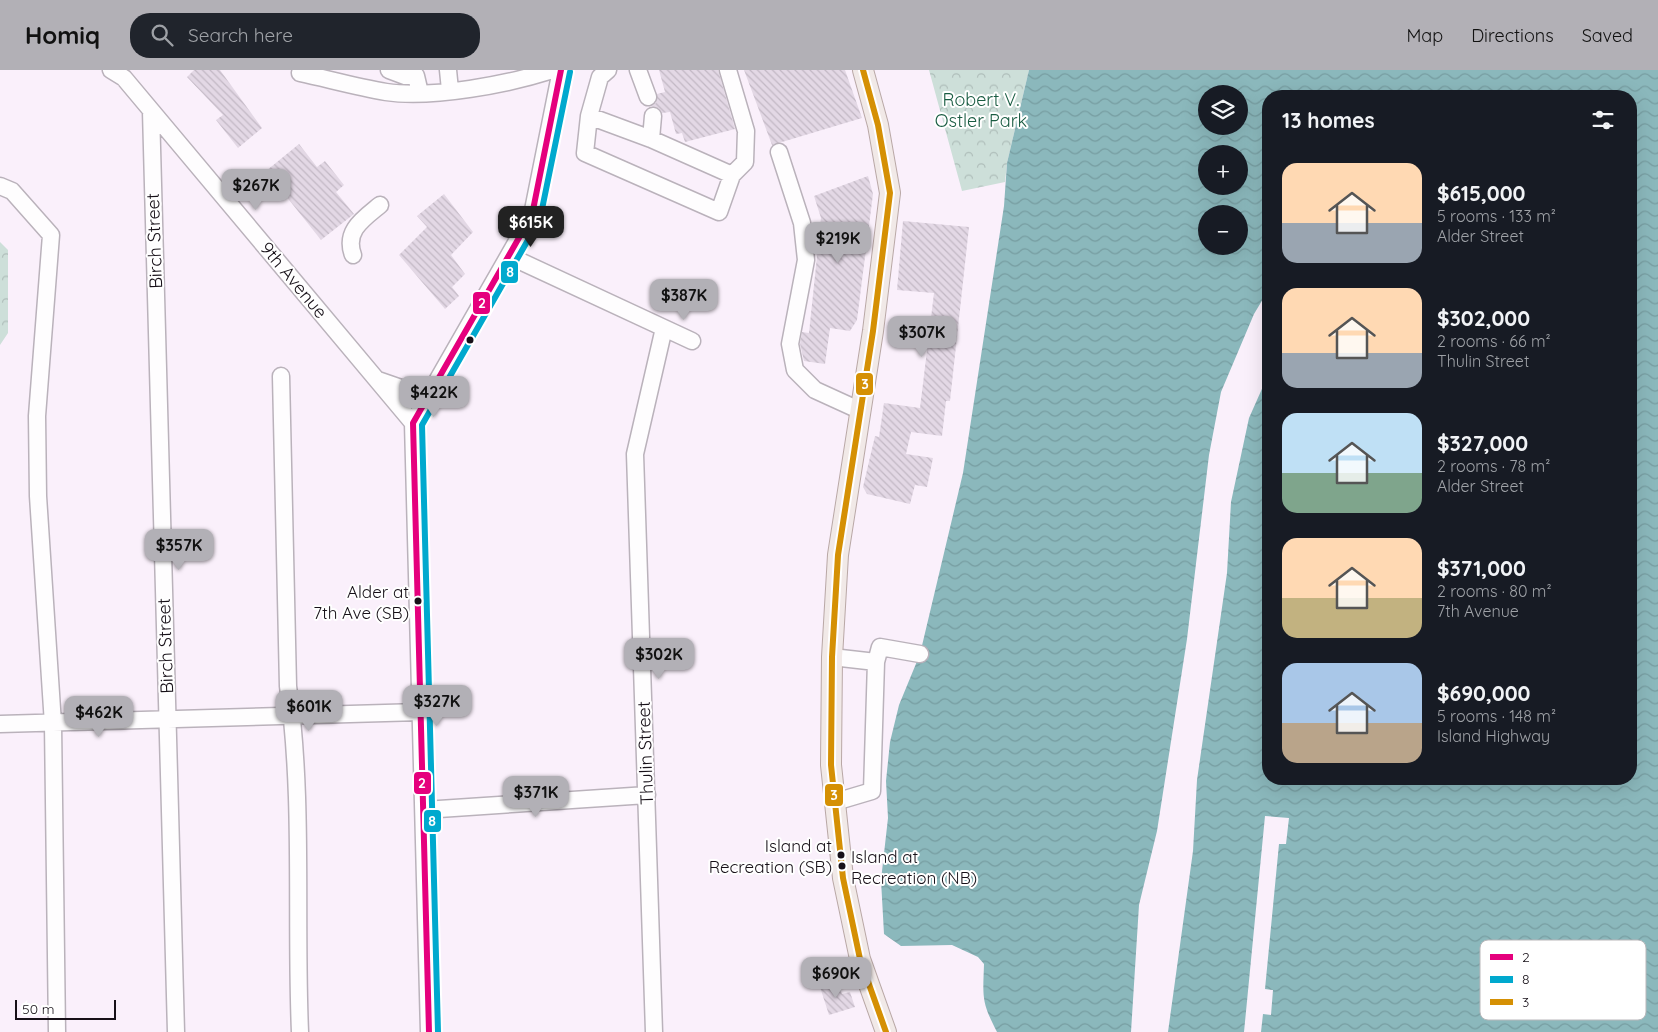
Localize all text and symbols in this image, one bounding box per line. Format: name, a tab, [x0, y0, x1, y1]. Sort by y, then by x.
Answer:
search box	[130, 13, 480, 58]
text: Homiq	[25, 20, 100, 50]
icon: search	[148, 21, 176, 49]
text: Search here	[188, 23, 293, 47]
text: Map	[1406, 24, 1443, 47]
text: Directions	[1471, 24, 1554, 47]
text: Saved	[1582, 24, 1633, 47]
map controls	[1198, 85, 1248, 255]
button: layers	[1198, 85, 1248, 135]
park label: Robert V. Ostler Park	[935, 88, 1027, 132]
icon: filters	[1589, 106, 1617, 134]
text: 13 homes	[1282, 107, 1375, 133]
button: +	[1198, 145, 1248, 195]
pin: $267K	[221, 168, 291, 211]
text: $267K	[233, 175, 279, 195]
text: $615,000	[1437, 180, 1525, 206]
icon: home	[1322, 183, 1382, 243]
street label: Birch Street	[141, 193, 167, 289]
button: −	[1198, 205, 1248, 255]
pin: $615K	[496, 206, 566, 248]
text: 5 rooms · 133 m²	[1437, 206, 1556, 226]
text: $615K	[509, 212, 553, 232]
pin: $219K	[803, 222, 873, 264]
text: Alder Street	[1437, 226, 1524, 246]
text: $219K	[816, 228, 860, 248]
street label: 9th Avenue	[255, 237, 333, 323]
line badge: 8	[500, 260, 519, 284]
text: 8	[506, 263, 514, 281]
pin: $387K	[649, 278, 719, 321]
text: $387K	[661, 285, 707, 305]
line badge: 2	[472, 291, 491, 315]
text: 2	[478, 294, 486, 312]
text: $302,000	[1437, 305, 1530, 331]
icon: home	[1322, 308, 1382, 368]
pin: $307K	[887, 316, 957, 358]
text: $307K	[899, 322, 945, 342]
text: 2 rooms · 66 m²	[1437, 331, 1551, 351]
unlabelled marker	[465, 335, 475, 345]
text: Thulin Street	[1437, 351, 1529, 371]
line badge: 3	[855, 372, 874, 396]
text: 3	[861, 375, 869, 393]
pin: $422K	[399, 376, 469, 418]
text: $422K	[410, 382, 458, 402]
text: $327,000	[1437, 430, 1528, 456]
icon: home	[1322, 433, 1382, 493]
text: 2 rooms · 78 m²	[1437, 456, 1550, 476]
text: Alder Street	[1437, 476, 1524, 496]
pin: $357K	[144, 528, 214, 571]
text: $357K	[156, 535, 202, 555]
text: $371,000	[1437, 555, 1526, 581]
icon: home	[1322, 558, 1382, 618]
place label: Alder at 7th Ave (SB)	[313, 581, 409, 623]
text: 2 rooms · 80 m²	[1437, 581, 1552, 601]
marker: Alder at 7th Ave (SB)	[413, 596, 423, 606]
street label: Birch Street	[152, 598, 178, 694]
text: 7th Avenue	[1437, 601, 1519, 621]
pin: $302K	[624, 638, 694, 680]
text: $302K	[635, 644, 683, 664]
text: $690,000	[1437, 680, 1530, 706]
icon: home	[1322, 683, 1382, 743]
pin: $327K	[402, 684, 472, 727]
pin: $601K	[274, 690, 344, 732]
text: $327K	[414, 691, 460, 711]
pin: $462K	[64, 696, 134, 738]
text: $601K	[287, 696, 331, 716]
street label: Thulin Street	[632, 701, 658, 805]
text: $462K	[75, 702, 123, 722]
text: 5 rooms · 148 m²	[1437, 706, 1556, 726]
text: Island Highway	[1437, 726, 1550, 746]
line badge: 2	[413, 771, 432, 795]
text: 2	[418, 774, 426, 792]
pin: $371K	[501, 776, 571, 818]
text: $371K	[514, 782, 558, 802]
line badge: 3	[824, 783, 844, 807]
text: 3	[830, 786, 838, 804]
line badge: 8	[423, 809, 442, 833]
text: 8	[428, 812, 436, 830]
place label: Island at Recreation (SB)	[709, 835, 832, 877]
place label: Island at Recreation (NB)	[851, 846, 977, 888]
marker: Island at Recreation (SB)	[836, 850, 846, 860]
marker: Island at Recreation (NB)	[837, 861, 847, 871]
legend	[1480, 940, 1646, 1020]
text: 2	[1522, 948, 1530, 966]
pin: $690K	[801, 956, 871, 999]
text: $690K	[812, 963, 860, 983]
text: 8	[1522, 970, 1530, 988]
text: 3	[1522, 993, 1529, 1011]
scale bar	[15, 997, 116, 1020]
text: 50 m	[22, 1000, 55, 1018]

